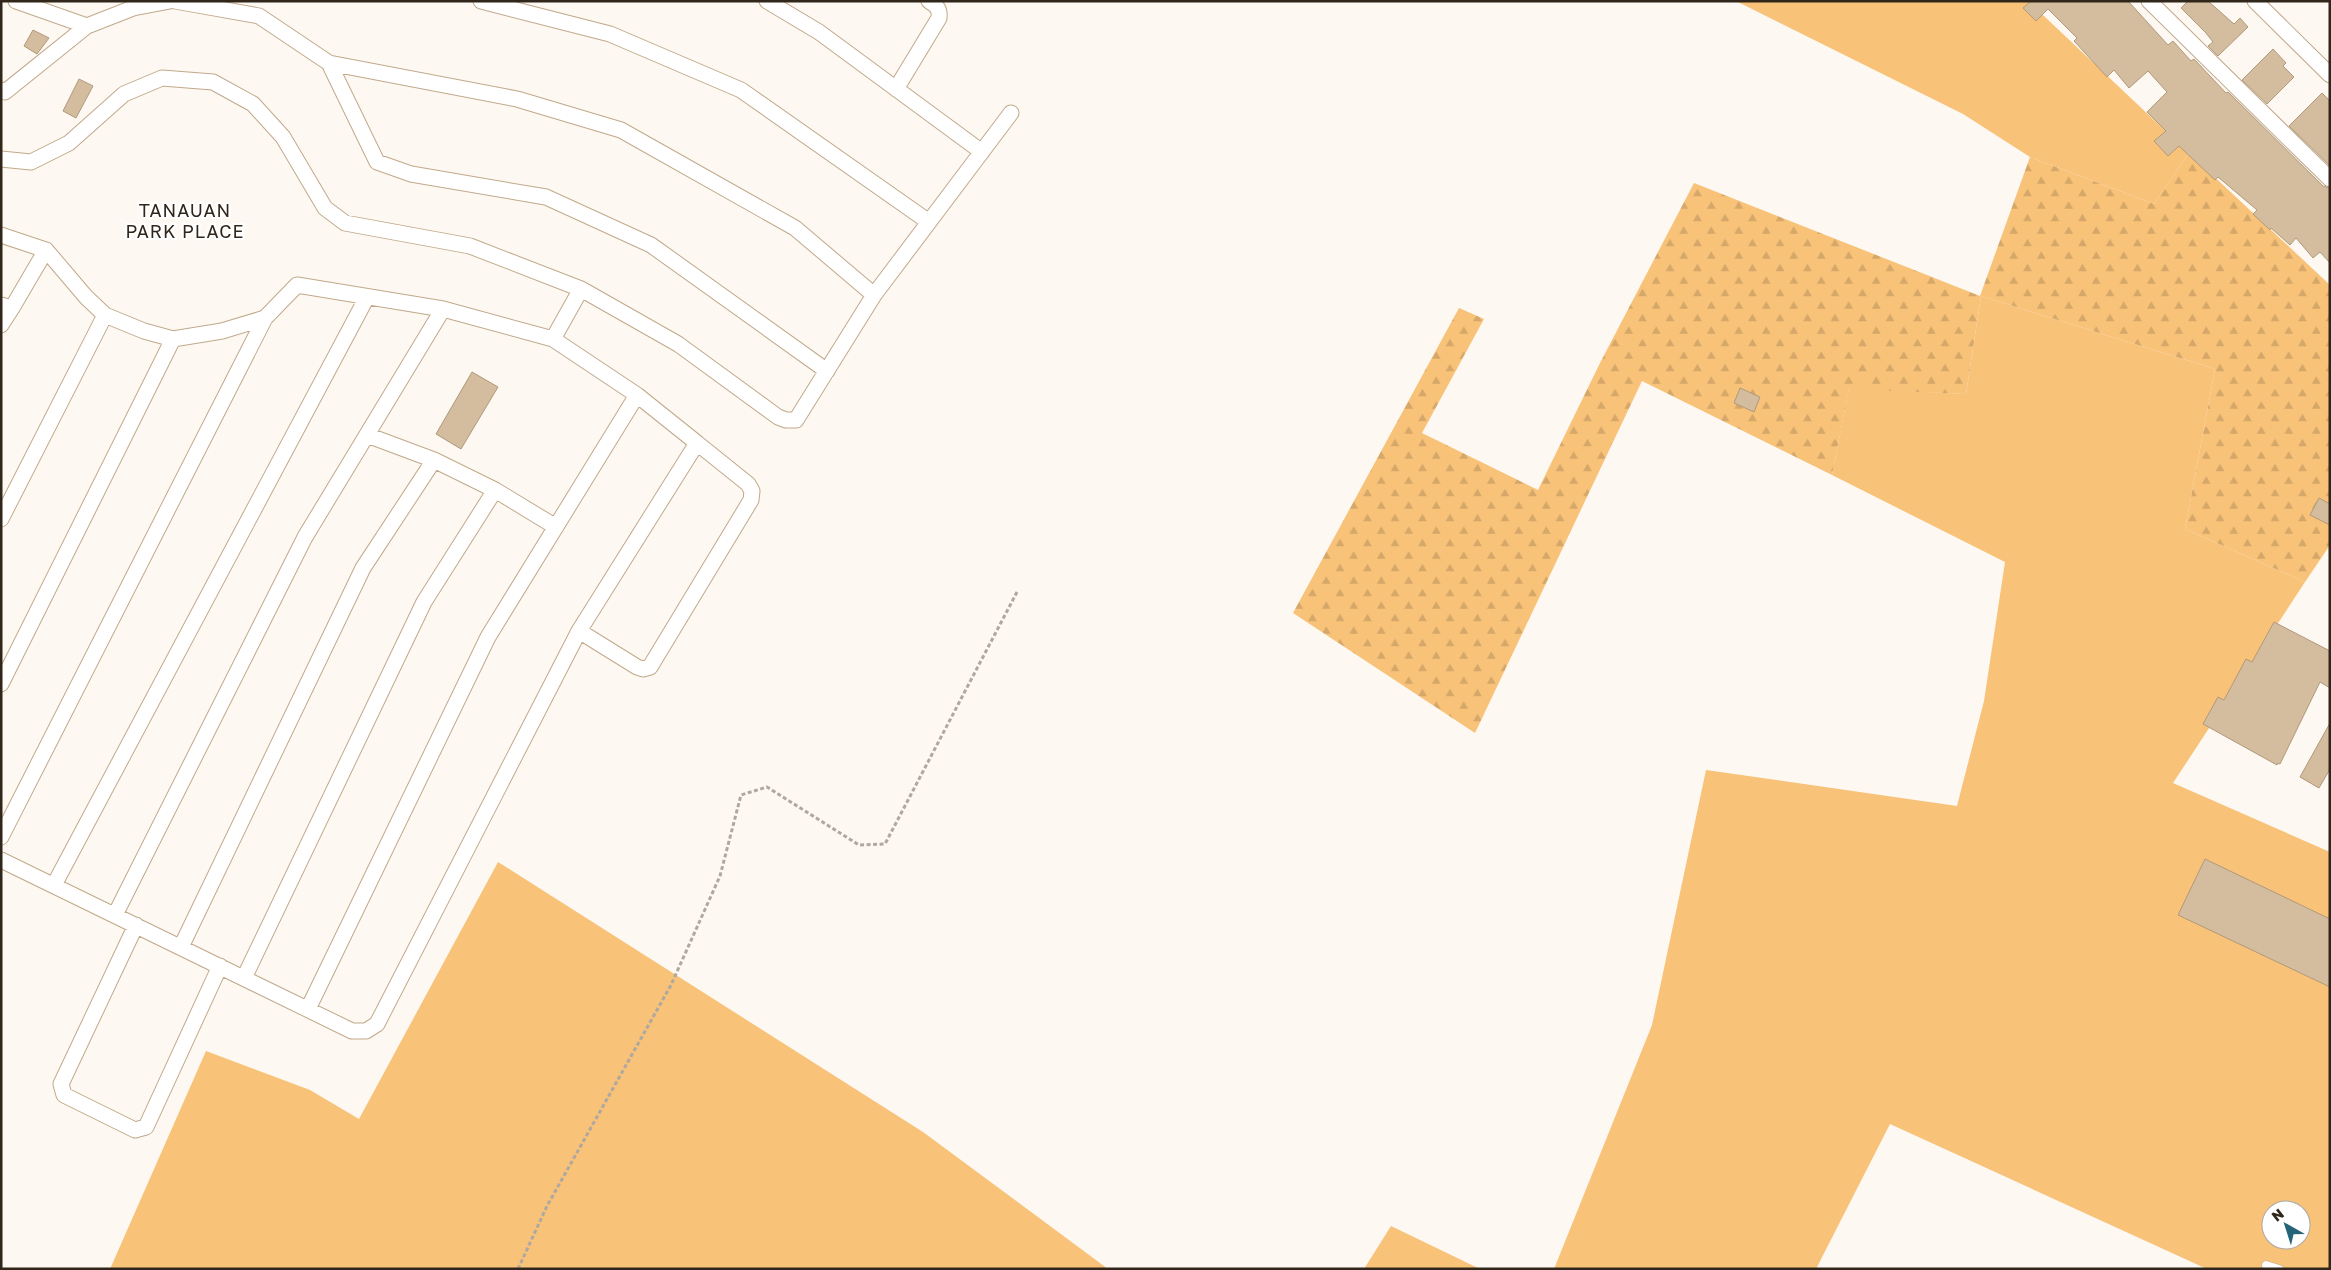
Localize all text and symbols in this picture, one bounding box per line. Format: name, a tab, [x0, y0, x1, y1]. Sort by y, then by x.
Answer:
district label: TANAUAN PARK PLACE	[125, 199, 245, 242]
north arrow	[2261, 1200, 2311, 1250]
text: N	[2268, 1205, 2287, 1224]

